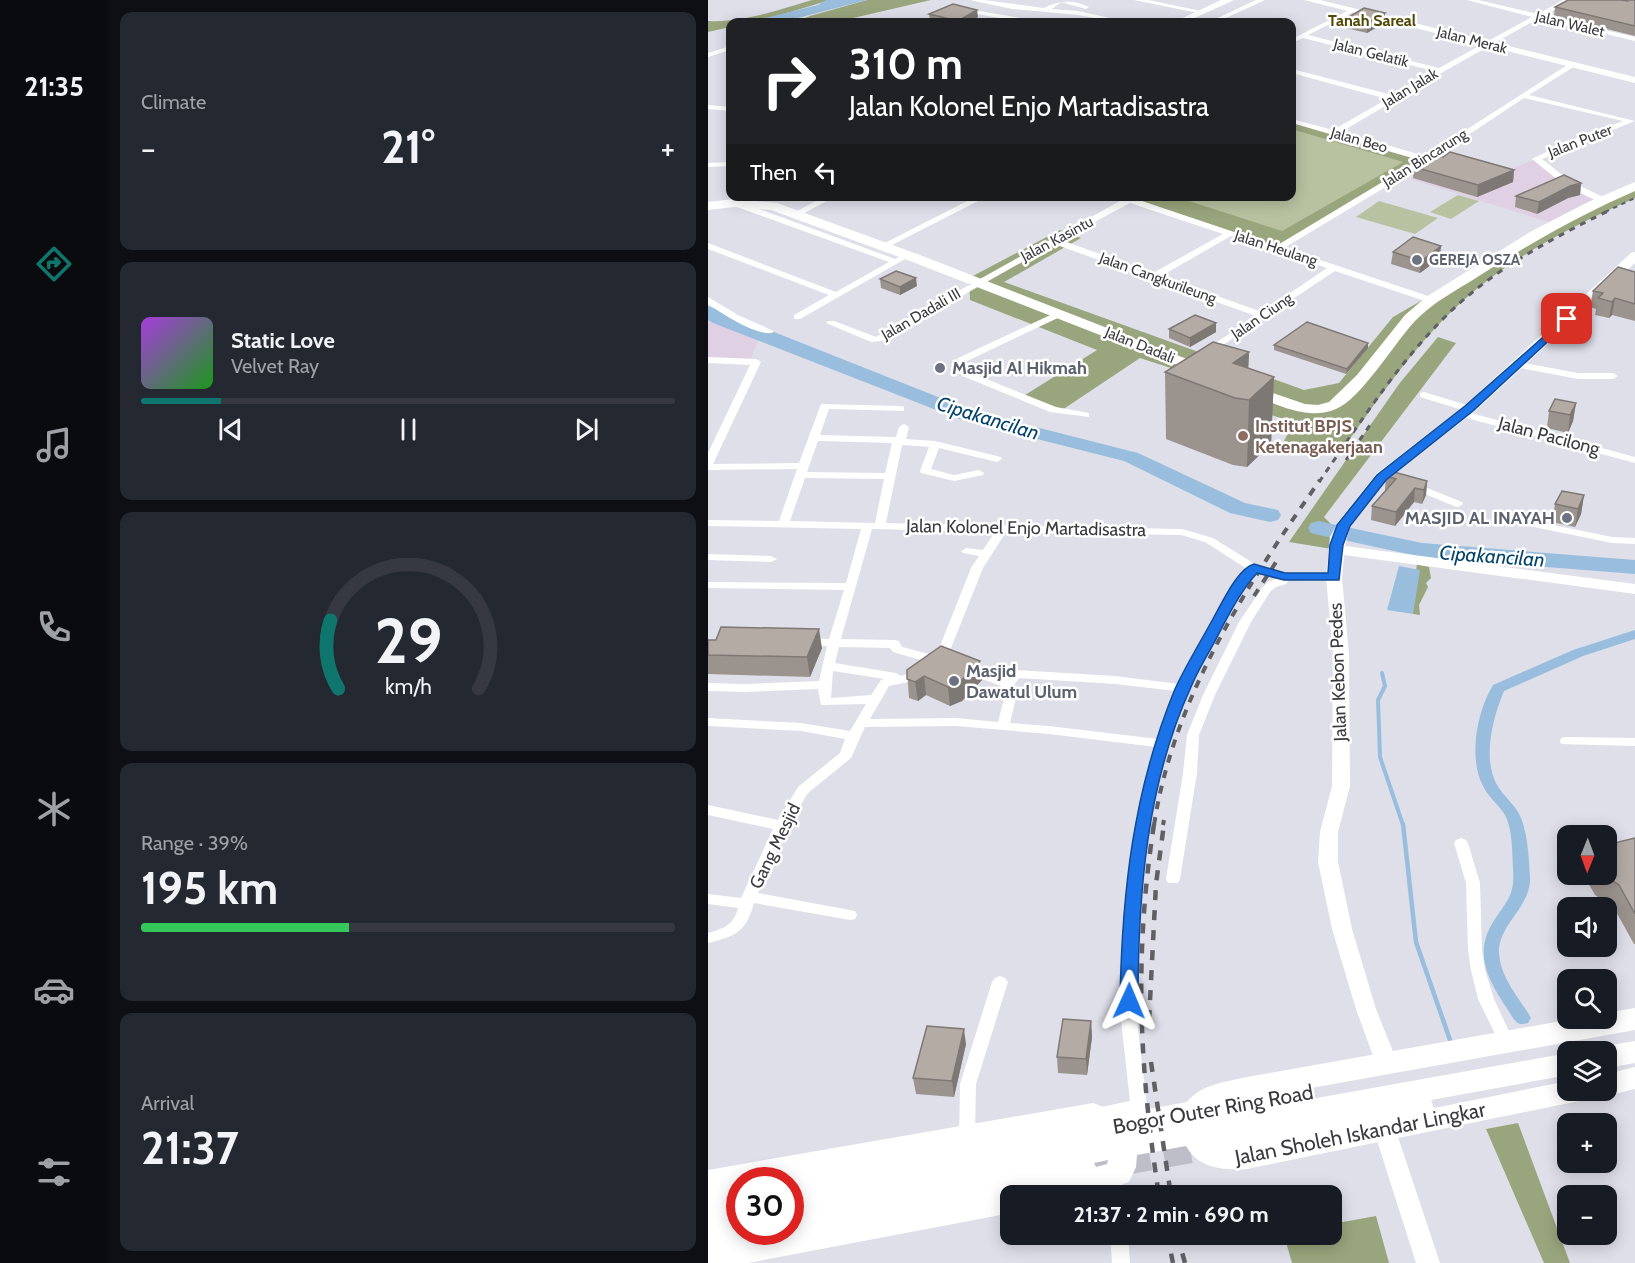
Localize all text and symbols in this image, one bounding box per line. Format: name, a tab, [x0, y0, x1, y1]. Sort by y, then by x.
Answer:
street label: Jalan Walet	[1533, 7, 1606, 41]
district label: Tanah Sareal	[1328, 11, 1416, 30]
street label: Jalan Merak	[1434, 22, 1509, 57]
street label: Jalan Gelatik	[1331, 35, 1411, 71]
text: 310 m	[849, 38, 963, 90]
icon: right	[750, 42, 828, 120]
street label: Jalan Jalak	[1378, 64, 1441, 112]
text: 21:35	[24, 70, 84, 103]
text: Climate	[141, 90, 206, 114]
text: Jalan Kolonel Enjo Martadisastra	[849, 90, 1209, 123]
text: 21°	[381, 120, 435, 174]
street label: Jalan Puter	[1545, 120, 1615, 162]
street label: Jalan Beo	[1328, 123, 1389, 157]
street label: Jalan Bincarung	[1379, 125, 1471, 192]
text: −	[141, 128, 156, 168]
text: +	[660, 128, 675, 168]
icon: left	[809, 156, 842, 189]
text: Then	[750, 159, 797, 186]
street label: Jalan Kasintu	[1017, 212, 1096, 266]
street label: Jalan Heulang	[1231, 226, 1320, 270]
icon: directions	[33, 243, 75, 285]
street label: Jalan Cangkurileung	[1096, 248, 1219, 308]
place label: GEREJA OSZA	[1429, 251, 1521, 269]
marker: GEREJA OSZA	[1410, 253, 1424, 267]
street label: Jalan Dadali III	[877, 284, 964, 344]
street label: Jalan Ciung	[1227, 289, 1296, 344]
pin	[1541, 293, 1592, 344]
icon: arrive	[1550, 302, 1583, 335]
street label: Jalan Dadali	[1102, 322, 1177, 367]
text: Static Love	[231, 327, 335, 354]
text: Velvet Ray	[231, 354, 319, 378]
place label: Masjid Al Hikmah	[952, 357, 1087, 379]
marker: Masjid Al Hikmah	[933, 361, 947, 375]
water label: Cipakancilan	[934, 391, 1042, 445]
street label: Jalan Pacilong	[1495, 412, 1603, 460]
icon: previous	[214, 413, 247, 446]
icon: pause	[392, 413, 425, 446]
icon: next	[570, 413, 603, 446]
place label: Institut BPJS Ketenagakerjaan	[1255, 415, 1383, 458]
icon: music	[33, 424, 75, 466]
marker: Institut BPJS Ketenagakerjaan	[1236, 429, 1250, 443]
place label: MASJID AL INAYAH	[1405, 507, 1555, 529]
marker: MASJID AL INAYAH	[1560, 511, 1574, 525]
street label: Jalan Kolonel Enjo Martadisastra	[905, 515, 1147, 541]
water label: Cipakancilan	[1439, 540, 1545, 572]
street label: Jalan Kebon Pedes	[1325, 602, 1351, 743]
text: 29	[374, 603, 442, 679]
icon: phone	[33, 606, 75, 648]
place label: Masjid Dawatul Ulum	[966, 660, 1077, 703]
text: km/h	[385, 673, 431, 699]
marker: Masjid Dawatul Ulum	[947, 674, 961, 688]
icon: climate	[33, 788, 75, 830]
street label: Gang Mesjid	[745, 800, 805, 892]
north arrow	[1557, 825, 1617, 885]
map controls	[1557, 825, 1617, 1245]
text: Range · 39%	[141, 831, 248, 855]
text: 195 km	[141, 861, 278, 915]
button: sound	[1557, 897, 1617, 957]
icon: car	[33, 969, 75, 1011]
position arrow	[1097, 969, 1161, 1033]
button: search	[1557, 969, 1617, 1029]
button: layers	[1557, 1041, 1617, 1101]
street label: Bogor Outer Ring Road	[1111, 1079, 1315, 1139]
text: Arrival	[141, 1091, 194, 1115]
street label: Jalan Sholeh Iskandar Lingkar	[1232, 1096, 1488, 1170]
button: +	[1557, 1113, 1617, 1173]
text: 21:37	[141, 1121, 239, 1175]
icon: filters	[33, 1151, 75, 1193]
speed limit sign: 30	[726, 1167, 804, 1245]
button: −	[1557, 1185, 1617, 1245]
text: 21:37 · 2 min · 690 m	[1073, 1201, 1269, 1228]

